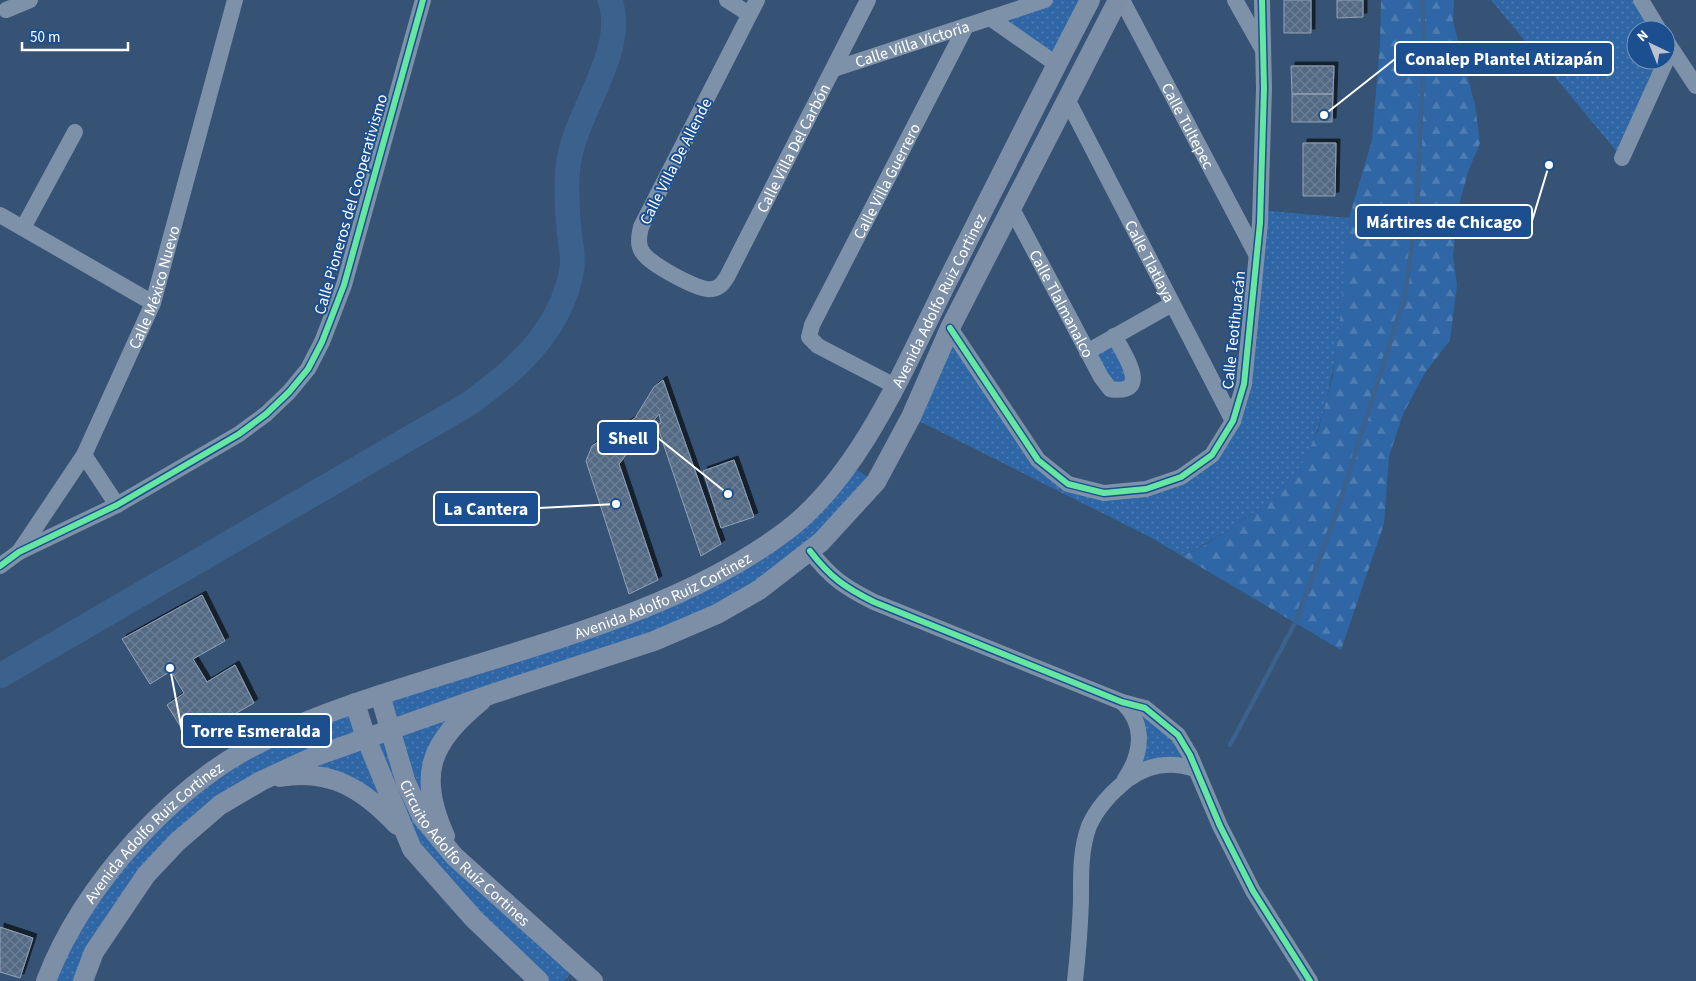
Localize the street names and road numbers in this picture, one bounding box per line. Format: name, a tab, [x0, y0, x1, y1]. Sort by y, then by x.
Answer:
street label: Calle Villa Victoria	[852, 16, 972, 73]
street label: Calle Tultepec	[1156, 79, 1219, 173]
street label: Calle Villa Del Carbón	[752, 80, 836, 217]
street label: Calle Pioneros del Cooperativismo	[309, 91, 393, 317]
street label: Calle Villa De Allende	[634, 94, 717, 229]
street label: Calle Villa Guerrero	[848, 120, 926, 243]
street label: Avenida Adolfo Ruiz Cortinez	[887, 210, 992, 392]
street label: Calle Tlatlaya	[1119, 216, 1180, 306]
street label: Calle México Nuevo	[124, 223, 185, 353]
street label: Calle Tlalmanalco	[1023, 246, 1099, 362]
street label: Calle Teotihuacán	[1217, 270, 1251, 390]
street label: Avenida Adolfo Ruiz Cortinez	[571, 547, 756, 645]
street label: Avenida Adolfo Ruiz Cortinez	[80, 757, 228, 908]
street label: Circuito Adolfo Ruíz Cortines	[394, 776, 535, 932]

